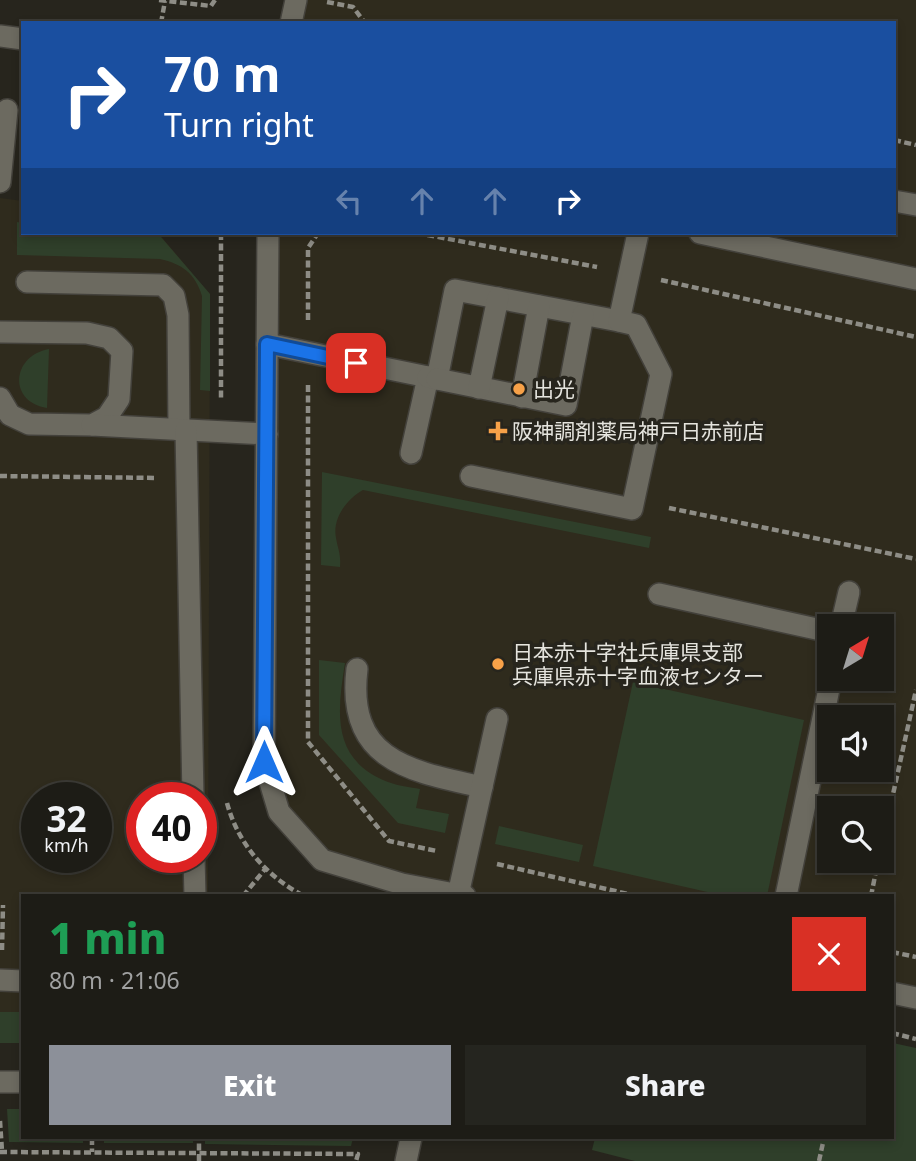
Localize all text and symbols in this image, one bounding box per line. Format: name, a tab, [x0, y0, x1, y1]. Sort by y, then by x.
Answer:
text: 70 m	[164, 40, 281, 106]
icon: right	[49, 49, 140, 140]
text: Turn right	[164, 103, 314, 146]
icon: left	[330, 182, 368, 220]
icon: ahead	[403, 182, 441, 220]
icon: ahead	[476, 182, 514, 220]
icon: right	[549, 182, 587, 220]
pin	[326, 333, 386, 393]
icon: arrive	[337, 344, 375, 382]
place label: 出光	[533, 375, 575, 403]
marker: 出光	[511, 381, 527, 397]
place label: 阪神調剤薬局神戸日赤前店	[512, 417, 764, 445]
marker: 阪神調剤薬局神戸日赤前店	[490, 423, 506, 439]
north arrow	[817, 614, 894, 691]
map controls	[817, 614, 894, 873]
place label: 日本赤十字社兵庫県支部 兵庫県赤十字血液センター	[512, 638, 764, 690]
marker: 日本赤十字社兵庫県支部 兵庫県赤十字血液センター	[490, 656, 506, 672]
button: sound	[817, 705, 894, 782]
position arrow	[227, 725, 301, 799]
speed limit sign: 40	[126, 782, 217, 873]
text: 32	[46, 795, 87, 842]
button: search	[817, 796, 894, 873]
text: km/h	[44, 833, 89, 857]
text: 1 min	[49, 909, 166, 966]
button: close	[792, 917, 866, 991]
text: 80 m · 21:06	[49, 964, 180, 996]
button: Exit	[49, 1045, 451, 1125]
button: Share	[465, 1045, 866, 1125]

